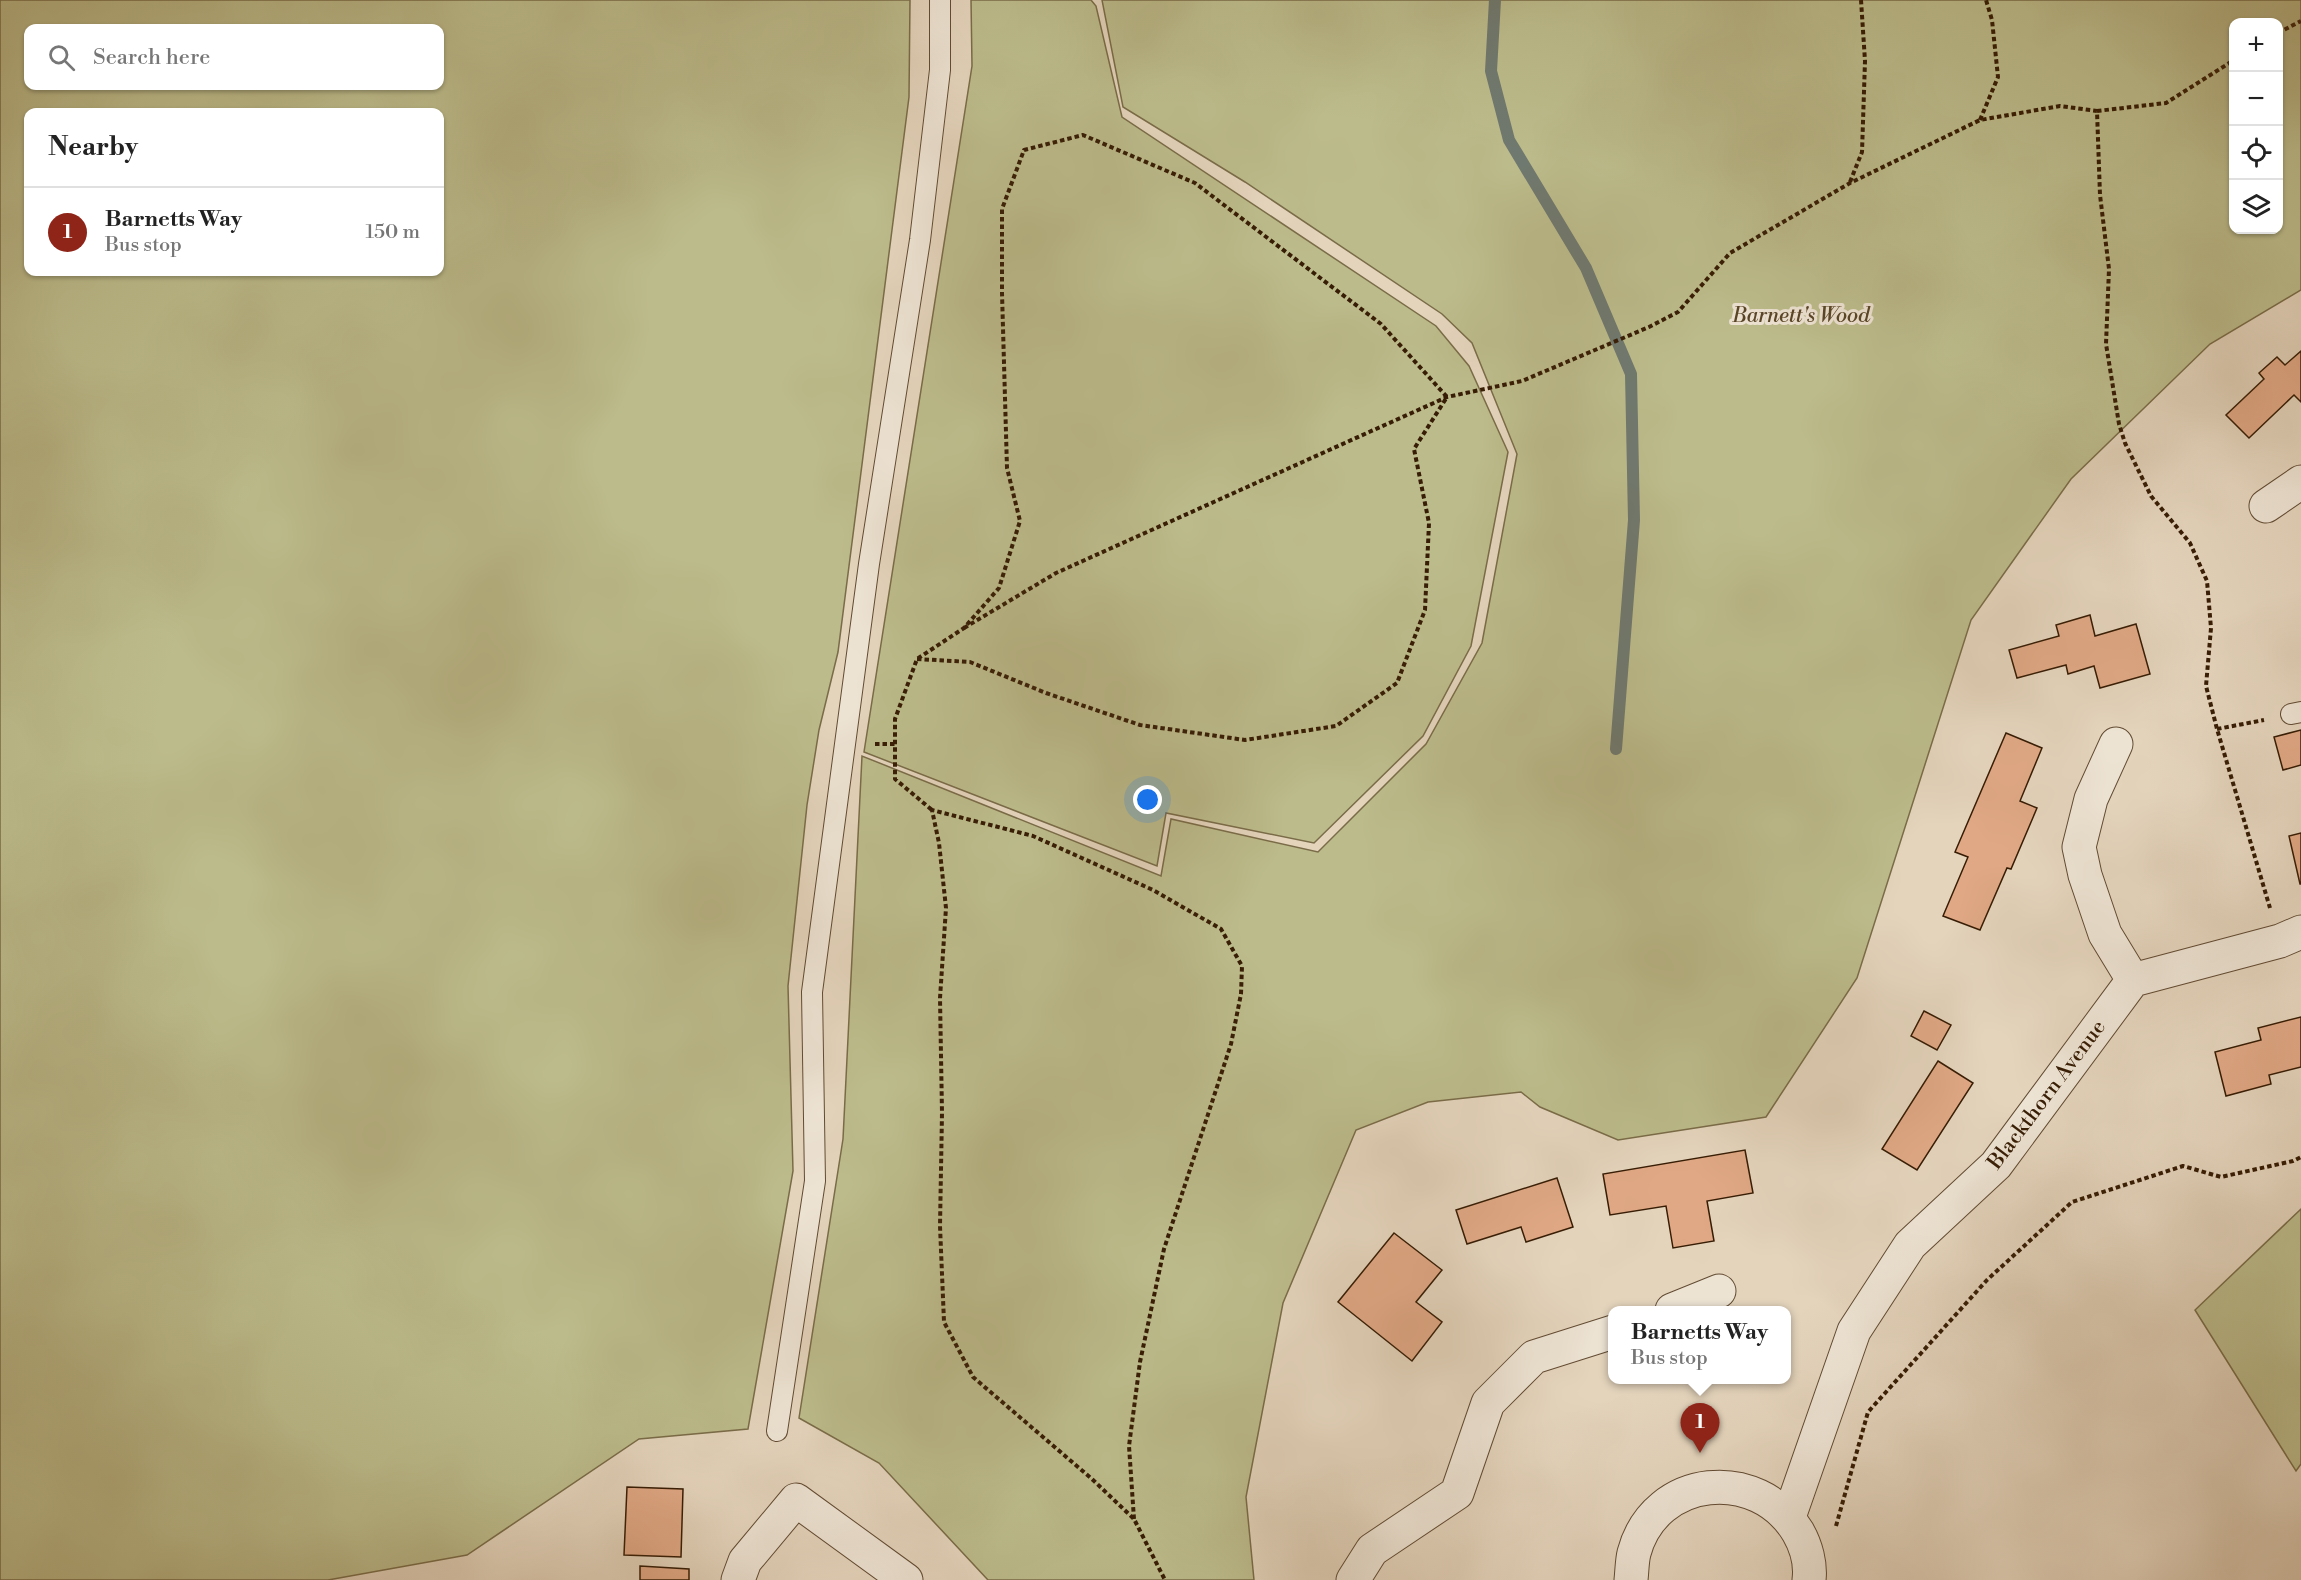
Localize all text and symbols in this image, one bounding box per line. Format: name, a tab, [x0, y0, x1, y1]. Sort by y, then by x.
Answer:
map controls	[2229, 18, 2283, 234]
button: +	[2229, 18, 2283, 72]
search box	[24, 24, 444, 90]
icon: search	[45, 41, 78, 74]
text: Search here	[93, 44, 210, 71]
button: −	[2229, 72, 2283, 126]
button: locate	[2229, 126, 2283, 180]
text: Nearby	[48, 131, 138, 163]
button: layers	[2229, 180, 2283, 234]
text: Barnetts Way	[105, 206, 242, 233]
text: 1	[63, 220, 72, 245]
text: 150 m	[365, 220, 420, 245]
text: Bus stop	[105, 233, 182, 258]
park label: Barnett's Wood	[1731, 303, 1871, 329]
your location	[1133, 785, 1162, 814]
street label: Blackthorn Avenue	[1982, 1015, 2112, 1176]
popup	[1608, 1306, 1791, 1384]
text: Barnetts Way	[1631, 1319, 1768, 1346]
text: Bus stop	[1631, 1346, 1708, 1371]
pin: 1	[1680, 1404, 1720, 1453]

